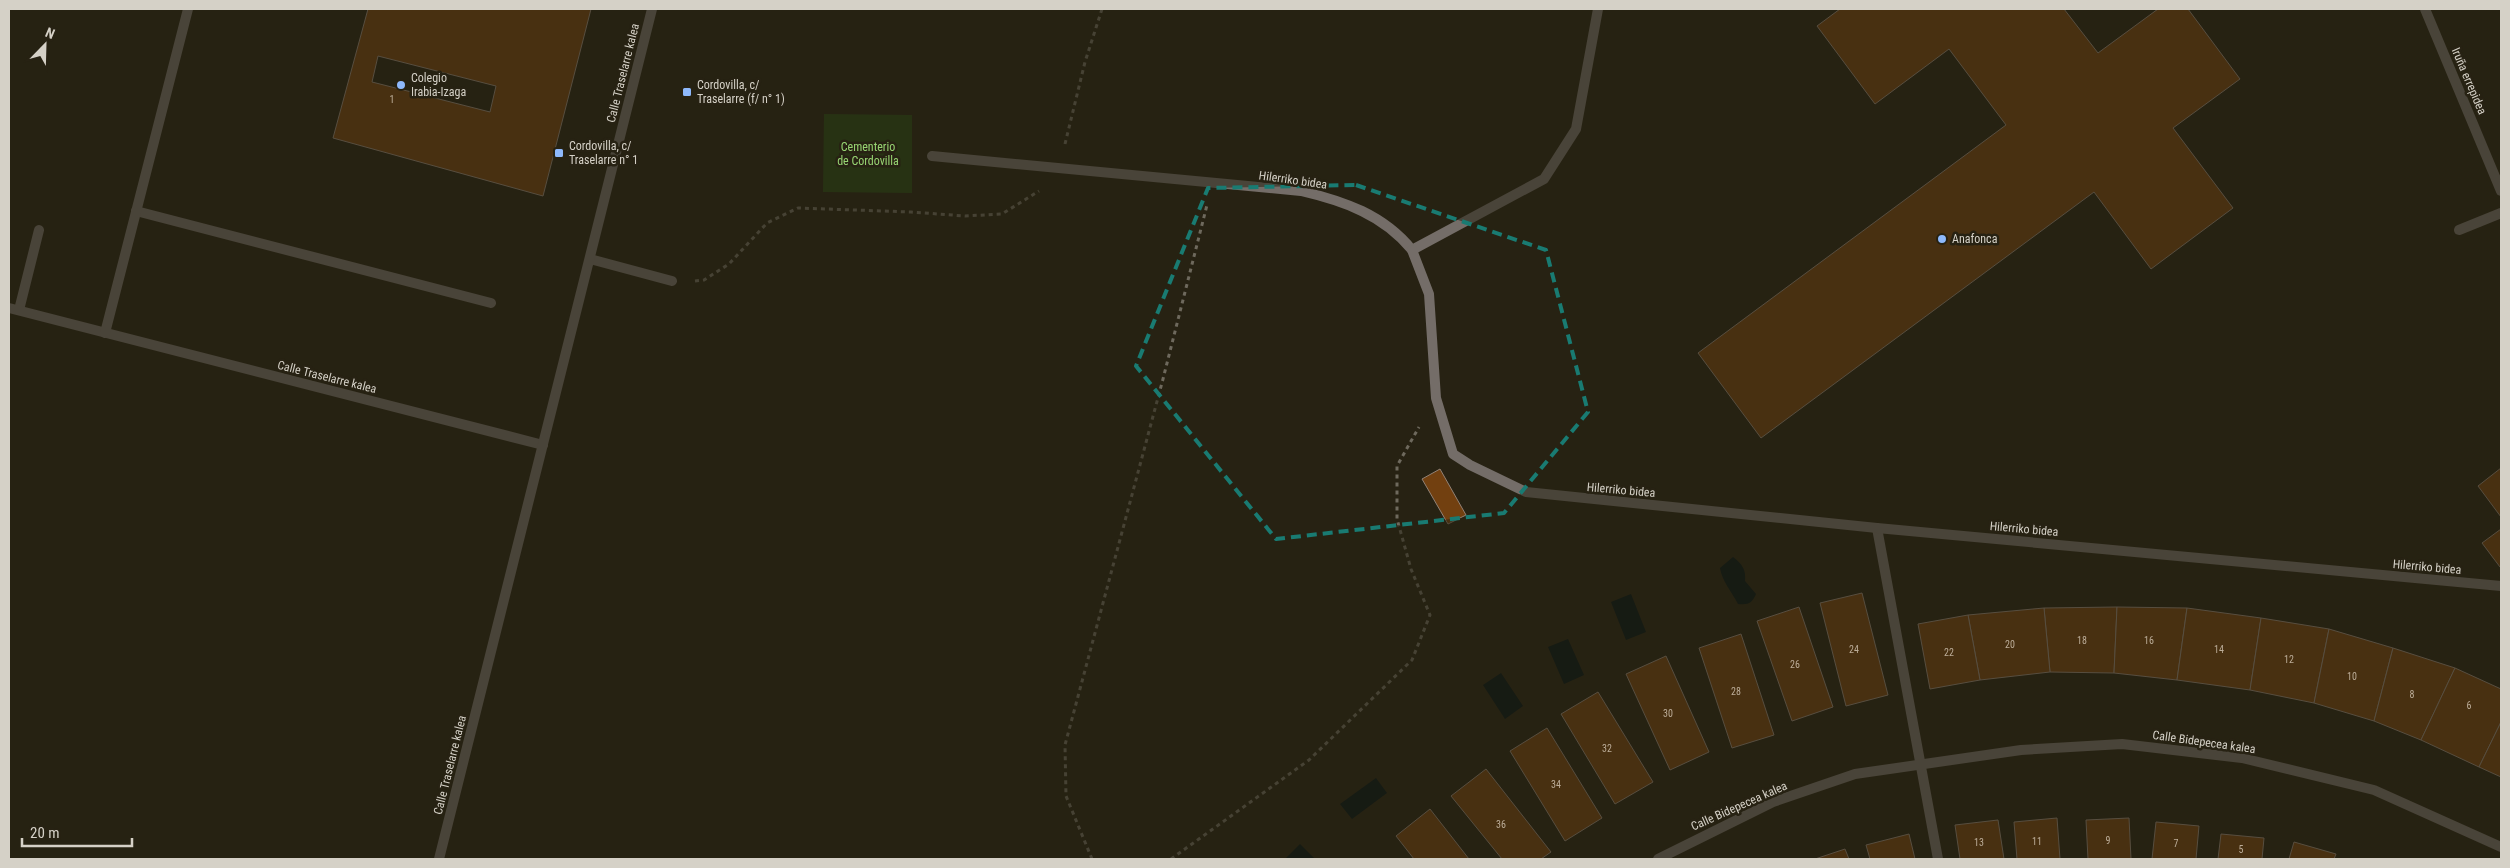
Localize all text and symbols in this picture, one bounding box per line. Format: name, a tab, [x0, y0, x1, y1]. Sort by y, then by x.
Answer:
north arrow	[20, 20, 70, 70]
street label: Calle Traselarre kalea	[604, 22, 642, 124]
text: N	[43, 24, 57, 42]
street label: Iruña errepidea	[2449, 45, 2489, 117]
place label: Colegio Irabia-Izaga	[411, 71, 467, 99]
place label: Cordovilla, c/ Traselarre (f/ n° 1)	[697, 78, 785, 106]
marker: Colegio Irabia-Izaga	[395, 79, 407, 91]
marker: Cordovilla, c/ Traselarre (f/ n° 1)	[681, 86, 693, 98]
house number: 1	[390, 94, 394, 105]
place label: Cordovilla, c/ Traselarre n° 1	[569, 139, 638, 167]
park label: Cementerio de Cordovilla	[837, 140, 899, 168]
marker: Cordovilla, c/ Traselarre n° 1	[553, 147, 565, 159]
street label: Hilerriko bidea	[1258, 168, 1328, 192]
place label: Anafonca	[1952, 232, 1998, 246]
marker: Anafonca	[1936, 233, 1948, 245]
street label: Calle Traselarre kalea	[276, 358, 378, 396]
street label: Hilerriko bidea	[1586, 480, 1656, 500]
street label: Hilerriko bidea	[1989, 519, 2059, 539]
street label: Hilerriko bidea	[2392, 557, 2462, 577]
house number: 18	[2077, 635, 2087, 646]
house number: 16	[2144, 635, 2154, 646]
house number: 20	[2005, 639, 2015, 650]
house number: 24	[1849, 644, 1859, 655]
house number: 14	[2214, 644, 2224, 655]
house number: 22	[1944, 647, 1954, 658]
house number: 12	[2284, 654, 2294, 665]
house number: 26	[1790, 659, 1800, 670]
house number: 10	[2347, 671, 2357, 682]
house number: 28	[1731, 686, 1741, 697]
house number: 8	[2410, 689, 2415, 700]
house number: 6	[2467, 700, 2472, 711]
house number: 30	[1663, 708, 1673, 719]
street label: Calle Traselarre kalea	[431, 714, 469, 816]
street label: Calle Bidepecea kalea	[2152, 728, 2257, 756]
house number: 32	[1602, 743, 1612, 754]
street label: Calle Bidepecea kalea	[1689, 778, 1789, 834]
house number: 34	[1551, 779, 1561, 790]
scale bar	[22, 816, 132, 848]
house number: 36	[1496, 819, 1506, 830]
text: 20 m	[30, 824, 60, 842]
house number: 9	[2106, 835, 2111, 846]
house number: 11	[2032, 836, 2042, 847]
house number: 13	[1974, 837, 1984, 848]
house number: 7	[2174, 838, 2179, 849]
house number: 5	[2239, 844, 2244, 855]

